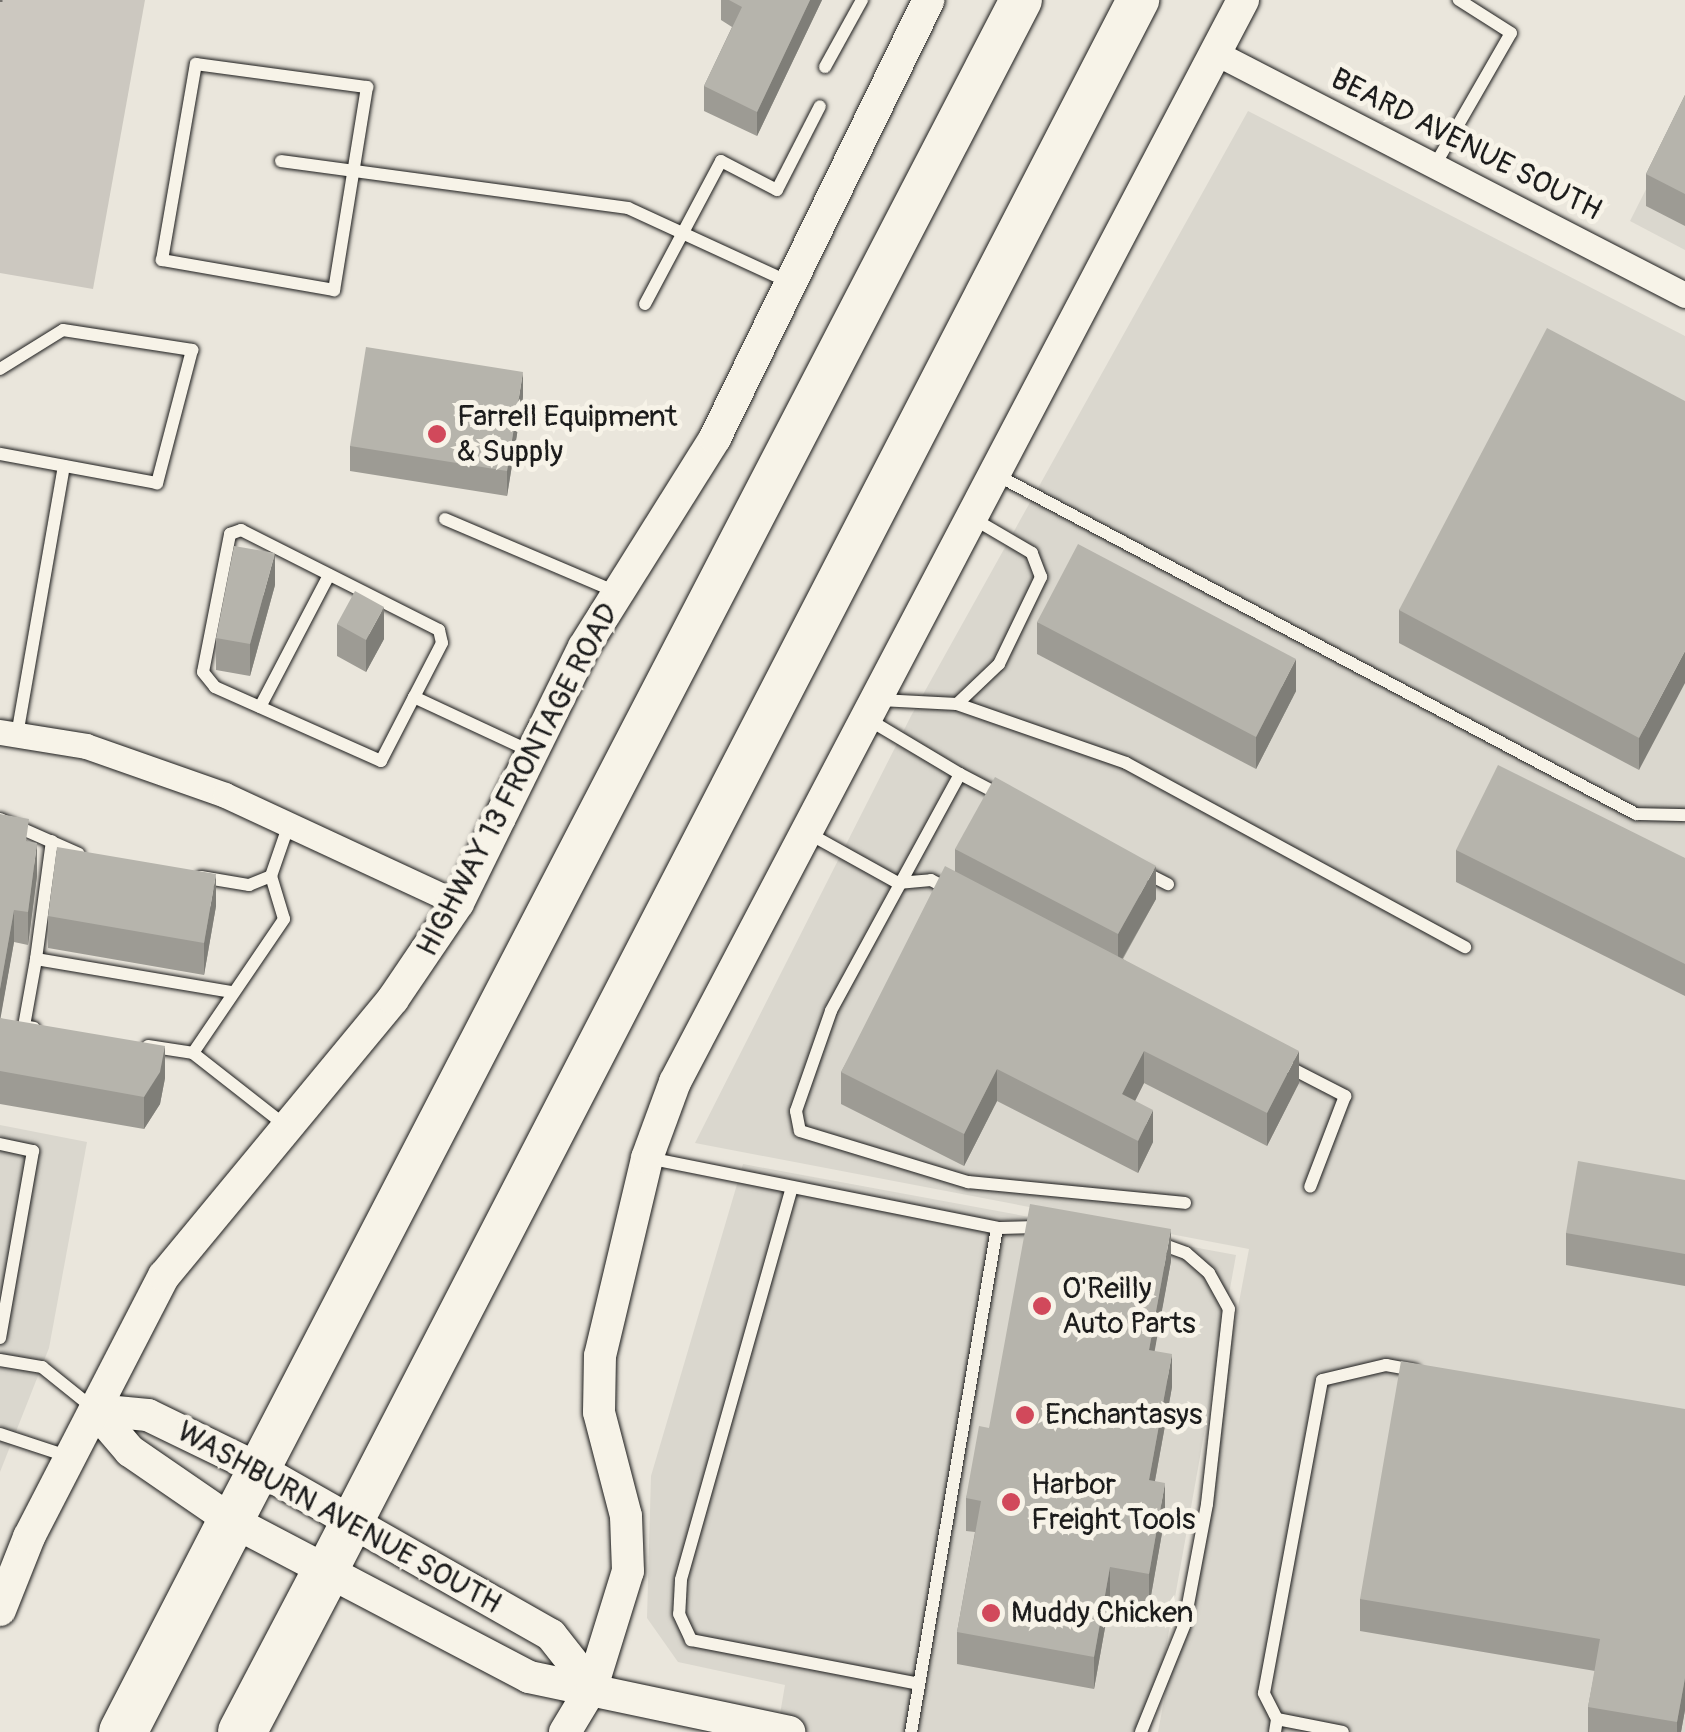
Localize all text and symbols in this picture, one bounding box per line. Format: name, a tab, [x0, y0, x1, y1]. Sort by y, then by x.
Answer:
street label: BEARD AVENUE SOUTH	[1325, 61, 1607, 229]
place label: Farrell Equipment & Supply	[457, 399, 677, 470]
marker: Farrell Equipment & Supply	[426, 423, 448, 445]
street label: HIGHWAY 13 FRONTAGE ROAD	[409, 597, 627, 963]
place label: O'Reilly Auto Parts	[1062, 1271, 1196, 1342]
marker: O'Reilly Auto Parts	[1031, 1295, 1053, 1317]
place label: Enchantasys	[1045, 1397, 1202, 1433]
marker: Enchantasys	[1014, 1404, 1036, 1426]
street label: WASHBURN AVENUE SOUTH	[171, 1414, 507, 1622]
place label: Harbor Freight Tools	[1031, 1467, 1195, 1538]
marker: Harbor Freight Tools	[1000, 1491, 1022, 1513]
place label: Muddy Chicken	[1011, 1595, 1193, 1631]
marker: Muddy Chicken	[980, 1602, 1002, 1624]

